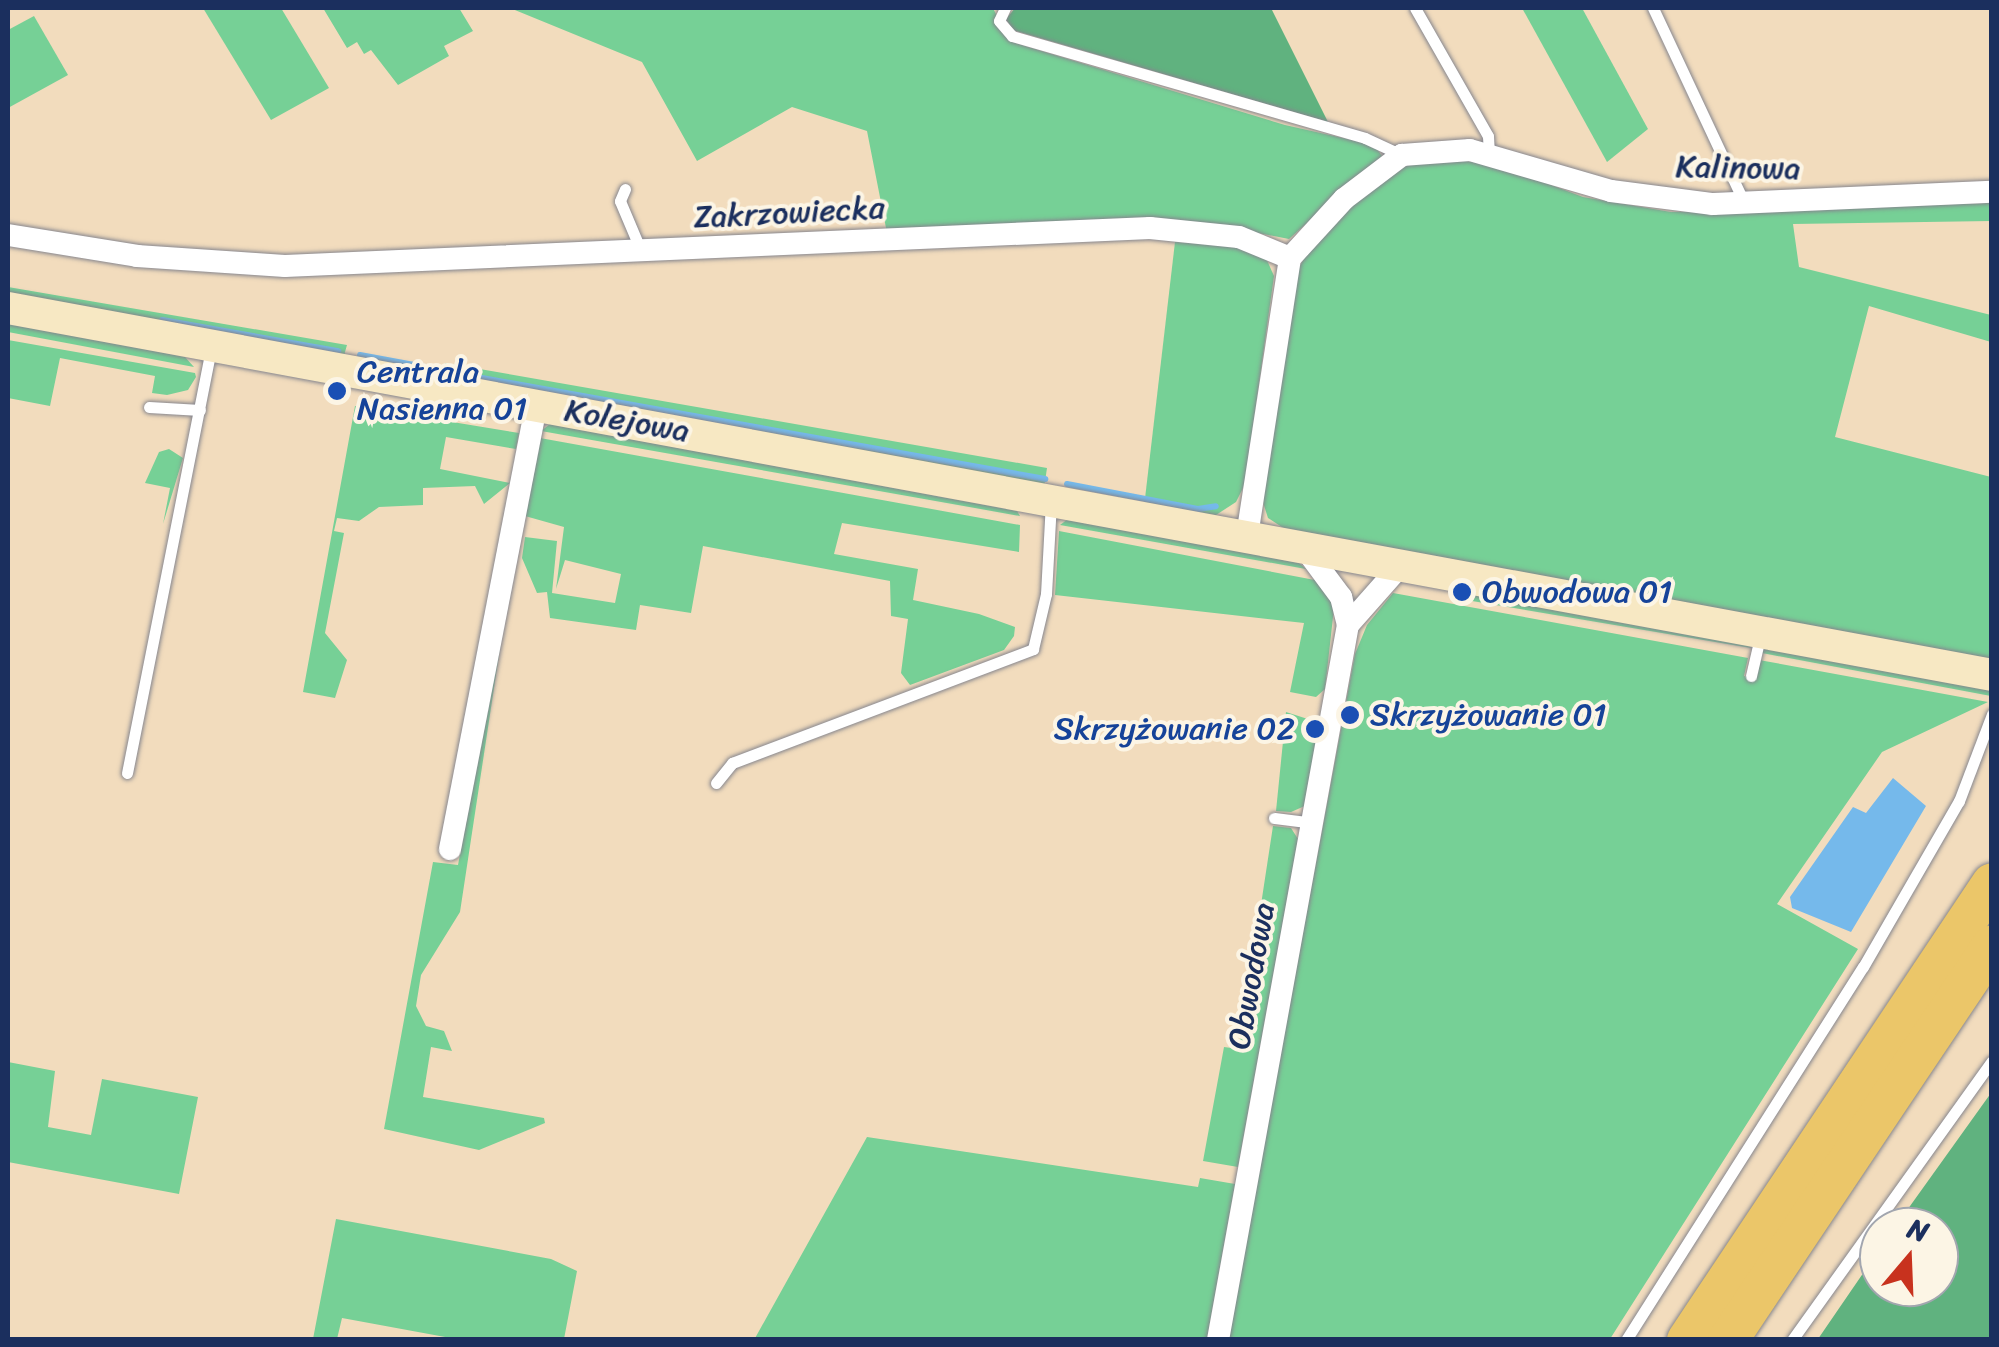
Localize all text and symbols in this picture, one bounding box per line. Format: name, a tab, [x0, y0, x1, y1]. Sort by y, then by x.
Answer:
street label: Kalinowa	[1675, 148, 1801, 188]
street label: Zakrzowiecka	[692, 189, 886, 237]
place label: Centrala Nasienna 01	[357, 354, 527, 429]
marker: Centrala Nasienna 01	[326, 380, 348, 402]
street label: Kolejowa	[562, 391, 692, 451]
place label: Obwodowa 01	[1482, 573, 1672, 611]
marker: Obwodowa 01	[1451, 581, 1473, 603]
place label: Skrzyżowanie 01	[1370, 696, 1607, 734]
marker: Skrzyżowanie 01	[1339, 704, 1361, 726]
place label: Skrzyżowanie 02	[1054, 710, 1295, 748]
marker: Skrzyżowanie 02	[1304, 718, 1326, 740]
street label: Obwodowa	[1220, 900, 1284, 1052]
text: N	[1901, 1204, 1935, 1256]
north arrow	[1859, 1207, 1959, 1307]

